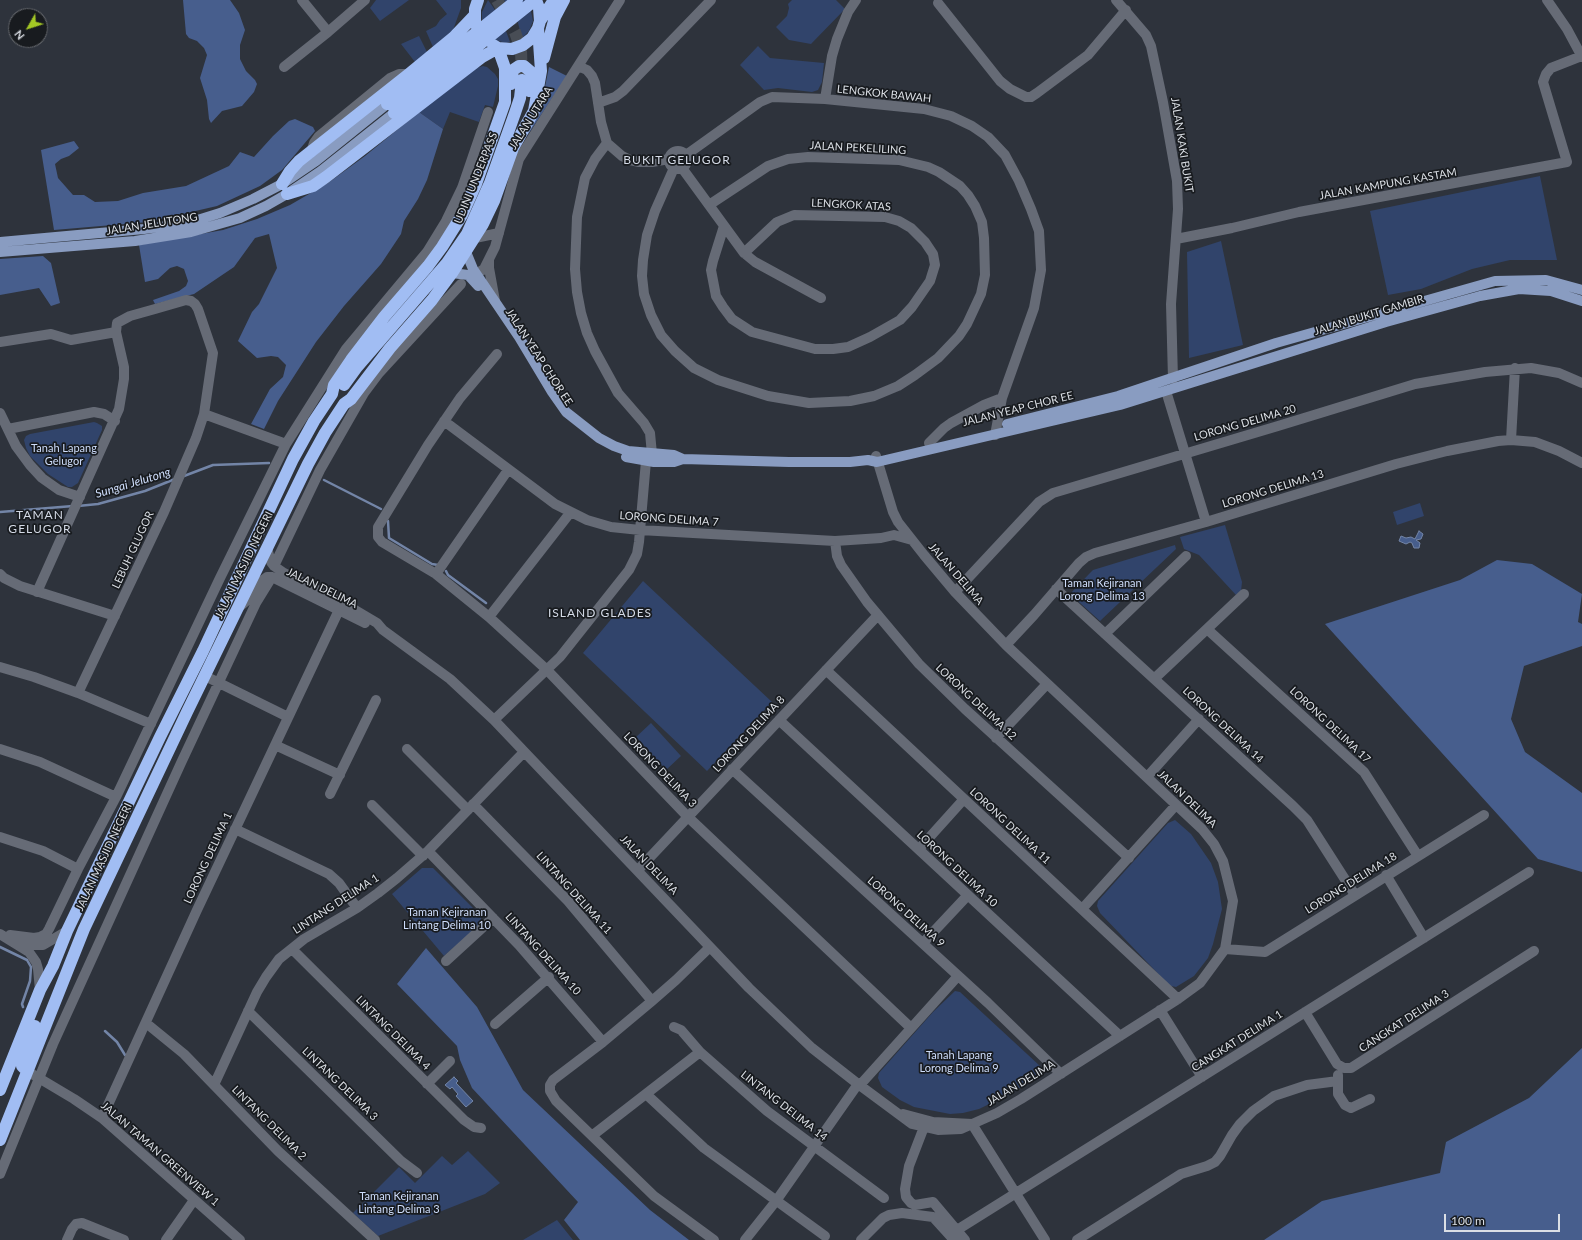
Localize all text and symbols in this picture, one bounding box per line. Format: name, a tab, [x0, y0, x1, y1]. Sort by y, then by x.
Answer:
north arrow	[8, 8, 48, 48]
text: N	[11, 28, 27, 43]
street label: LENGKOK BAWAH	[836, 82, 932, 106]
street label: JALAN UTARA	[506, 84, 556, 152]
street label: JALAN KAKI BUKIT	[1168, 96, 1196, 194]
street label: UDINI UNDERPASS	[452, 130, 500, 226]
street label: JALAN PEKELILING	[809, 139, 907, 157]
district label: BUKIT GELUGOR	[623, 153, 731, 167]
street label: JALAN KAMPUNG KASTAM	[1318, 165, 1458, 203]
street label: LENGKOK ATAS	[811, 196, 891, 214]
street label: JALAN JELUTONG	[105, 210, 199, 238]
street label: JALAN BUKIT GAMBIR	[1313, 292, 1425, 338]
street label: JALAN YEAP CHOR EE	[503, 306, 575, 408]
street label: JALAN YEAP CHOR EE	[961, 389, 1075, 429]
street label: LORONG DELIMA 20	[1192, 402, 1298, 444]
park label: Tanah Lapang Gelugor	[31, 441, 97, 467]
water label: Sungai Jelutong	[94, 465, 172, 501]
street label: LORONG DELIMA 13	[1221, 467, 1325, 511]
district label: TAMAN GELUGOR	[8, 508, 72, 536]
street label: LEBUH GLUGOR	[109, 509, 157, 591]
street label: JALAN MASJID NEGERI	[212, 509, 276, 621]
street label: LORONG DELIMA 7	[619, 509, 719, 529]
street label: JALAN DELIMA	[926, 540, 986, 608]
street label: JALAN DELIMA	[284, 565, 360, 611]
park label: Taman Kejiranan Lorong Delima 13	[1059, 576, 1145, 602]
district label: ISLAND GLADES	[548, 606, 652, 620]
street label: LORONG DELIMA 12	[933, 661, 1019, 743]
street label: LORONG DELIMA 14	[1180, 684, 1266, 766]
street label: LORONG DELIMA 17	[1287, 684, 1373, 766]
street label: LORONG DELIMA 8	[710, 693, 788, 775]
street label: LORONG DELIMA 3	[621, 730, 699, 810]
street label: JALAN DELIMA	[1155, 767, 1219, 831]
street label: LORONG DELIMA 11	[967, 785, 1053, 867]
street label: JALAN MASJID NEGERI	[73, 801, 135, 913]
street label: LORONG DELIMA 1	[181, 810, 235, 906]
street label: LORONG DELIMA 10	[914, 828, 1000, 910]
street label: JALAN DELIMA	[617, 833, 681, 897]
street label: LINTANG DELIMA 11	[534, 849, 614, 937]
street label: LORONG DELIMA 18	[1303, 849, 1399, 917]
street label: LINTANG DELIMA 1	[291, 871, 381, 937]
street label: LORONG DELIMA 9	[865, 874, 947, 950]
park label: Taman Kejiranan Lintang Delima 10	[403, 905, 491, 931]
street label: LINTANG DELIMA 10	[503, 910, 583, 998]
street label: CANGKAT DELIMA 3	[1356, 987, 1452, 1055]
street label: LINTANG DELIMA 4	[353, 993, 433, 1073]
street label: CANGKAT DELIMA 1	[1189, 1008, 1285, 1074]
street label: LINTANG DELIMA 3	[300, 1045, 380, 1123]
park label: Tanah Lapang Lorong Delima 9	[919, 1048, 999, 1074]
street label: JALAN DELIMA	[984, 1057, 1058, 1109]
street label: LINTANG DELIMA 14	[738, 1068, 830, 1144]
street label: LINTANG DELIMA 2	[229, 1083, 309, 1163]
street label: JALAN TAMAN GREENVIEW 1	[98, 1099, 222, 1209]
park label: Taman Kejiranan Lintang Delima 3	[358, 1189, 440, 1215]
scale bar	[1446, 1206, 1562, 1232]
text: 100 m	[1451, 1213, 1485, 1228]

